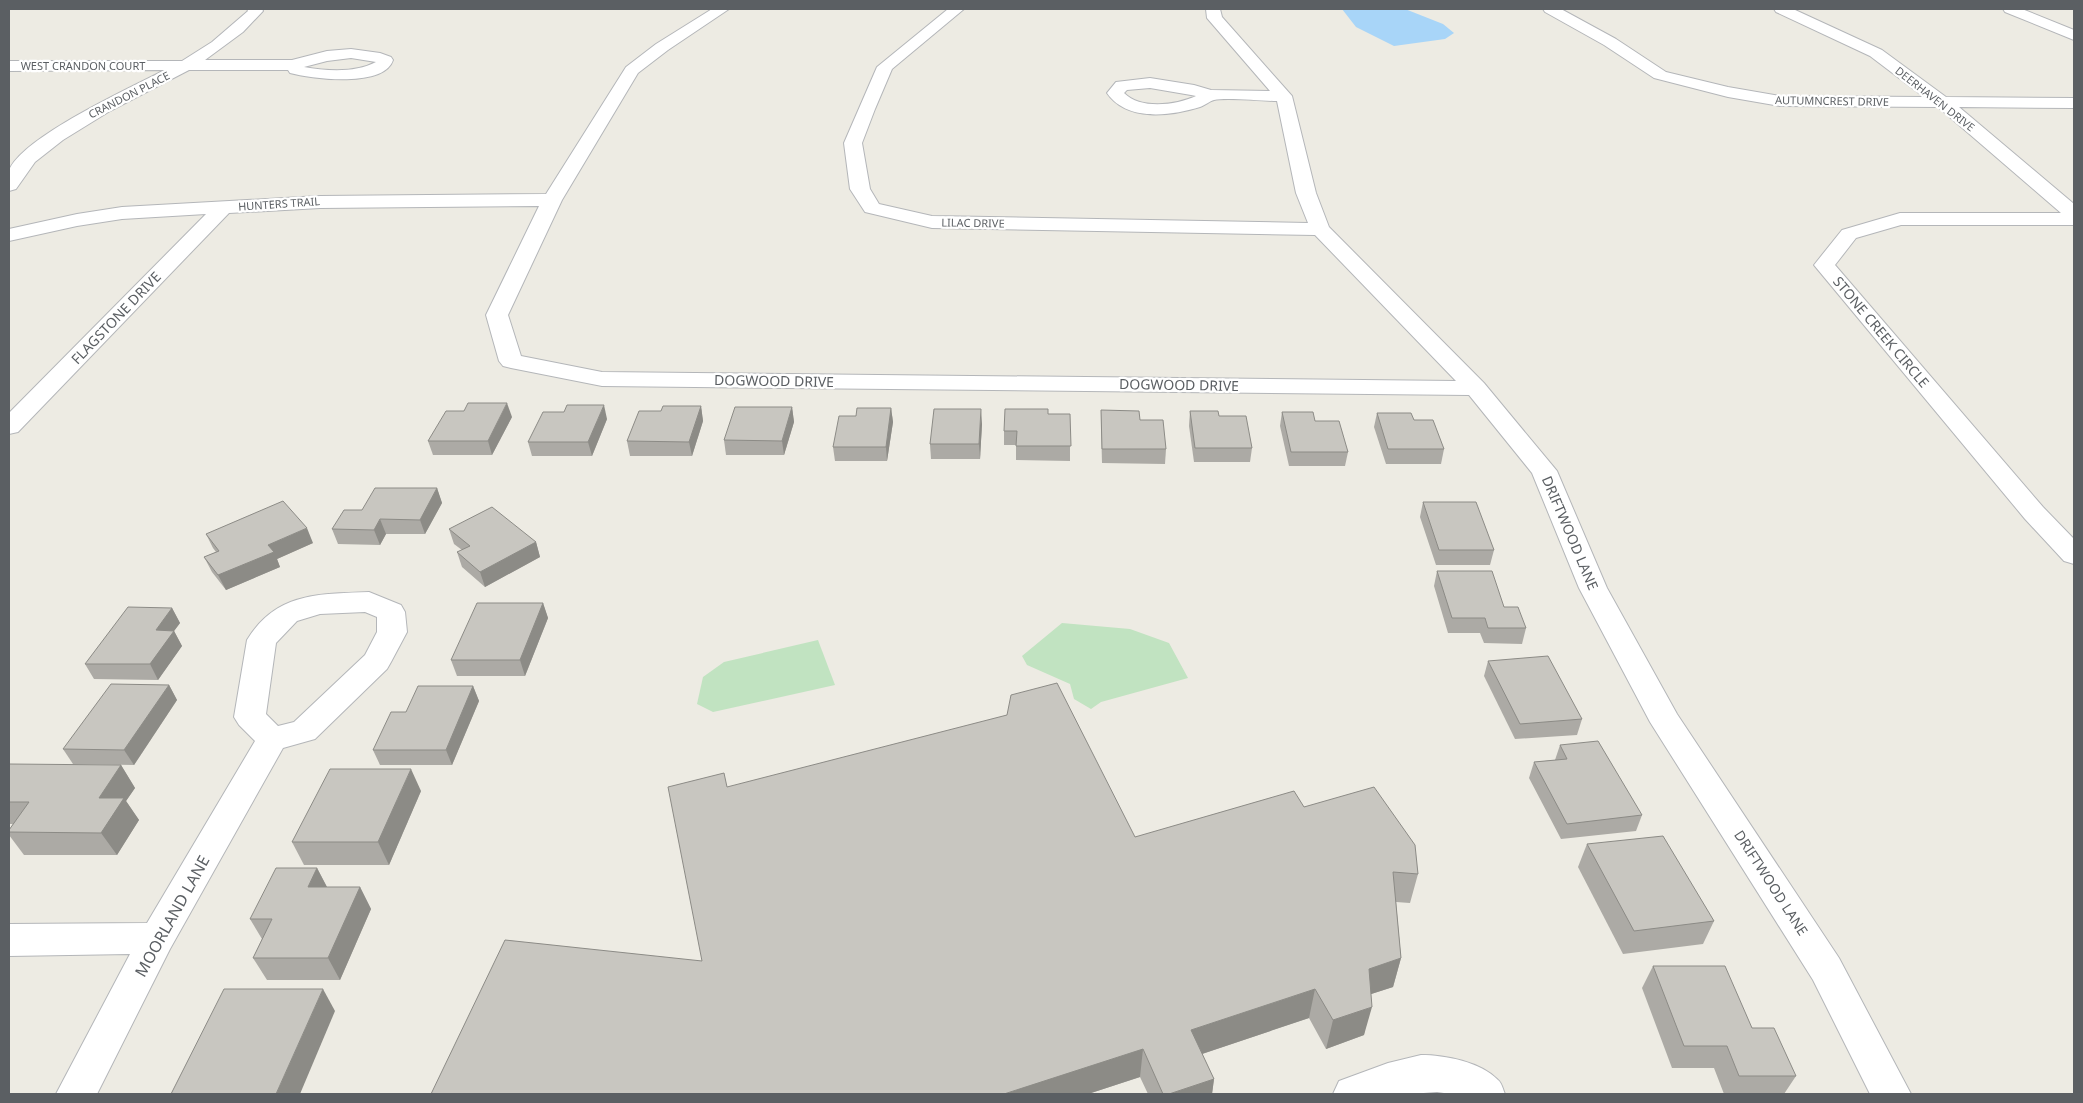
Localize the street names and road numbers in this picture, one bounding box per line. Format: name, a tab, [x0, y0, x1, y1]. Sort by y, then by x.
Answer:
street label: WEST CRANDON COURT	[21, 58, 145, 73]
street label: DEERHAVEN DRIVE	[1892, 63, 1978, 134]
street label: CRANDON PLACE	[86, 68, 172, 122]
street label: AUTUMNCREST DRIVE	[1775, 92, 1889, 109]
street label: HUNTERS TRAIL	[238, 193, 321, 214]
street label: LILAC DRIVE	[941, 214, 1005, 231]
street label: FLAGSTONE DRIVE	[67, 267, 165, 368]
street label: STONE CREEK CIRCLE	[1829, 272, 1934, 391]
street label: DOGWOOD DRIVE	[714, 370, 834, 391]
street label: DOGWOOD DRIVE	[1119, 374, 1239, 395]
street label: DRIFTWOOD LANE	[1538, 473, 1603, 593]
street label: DRIFTWOOD LANE	[1730, 826, 1813, 939]
street label: MOORLAND LANE	[129, 851, 215, 981]

